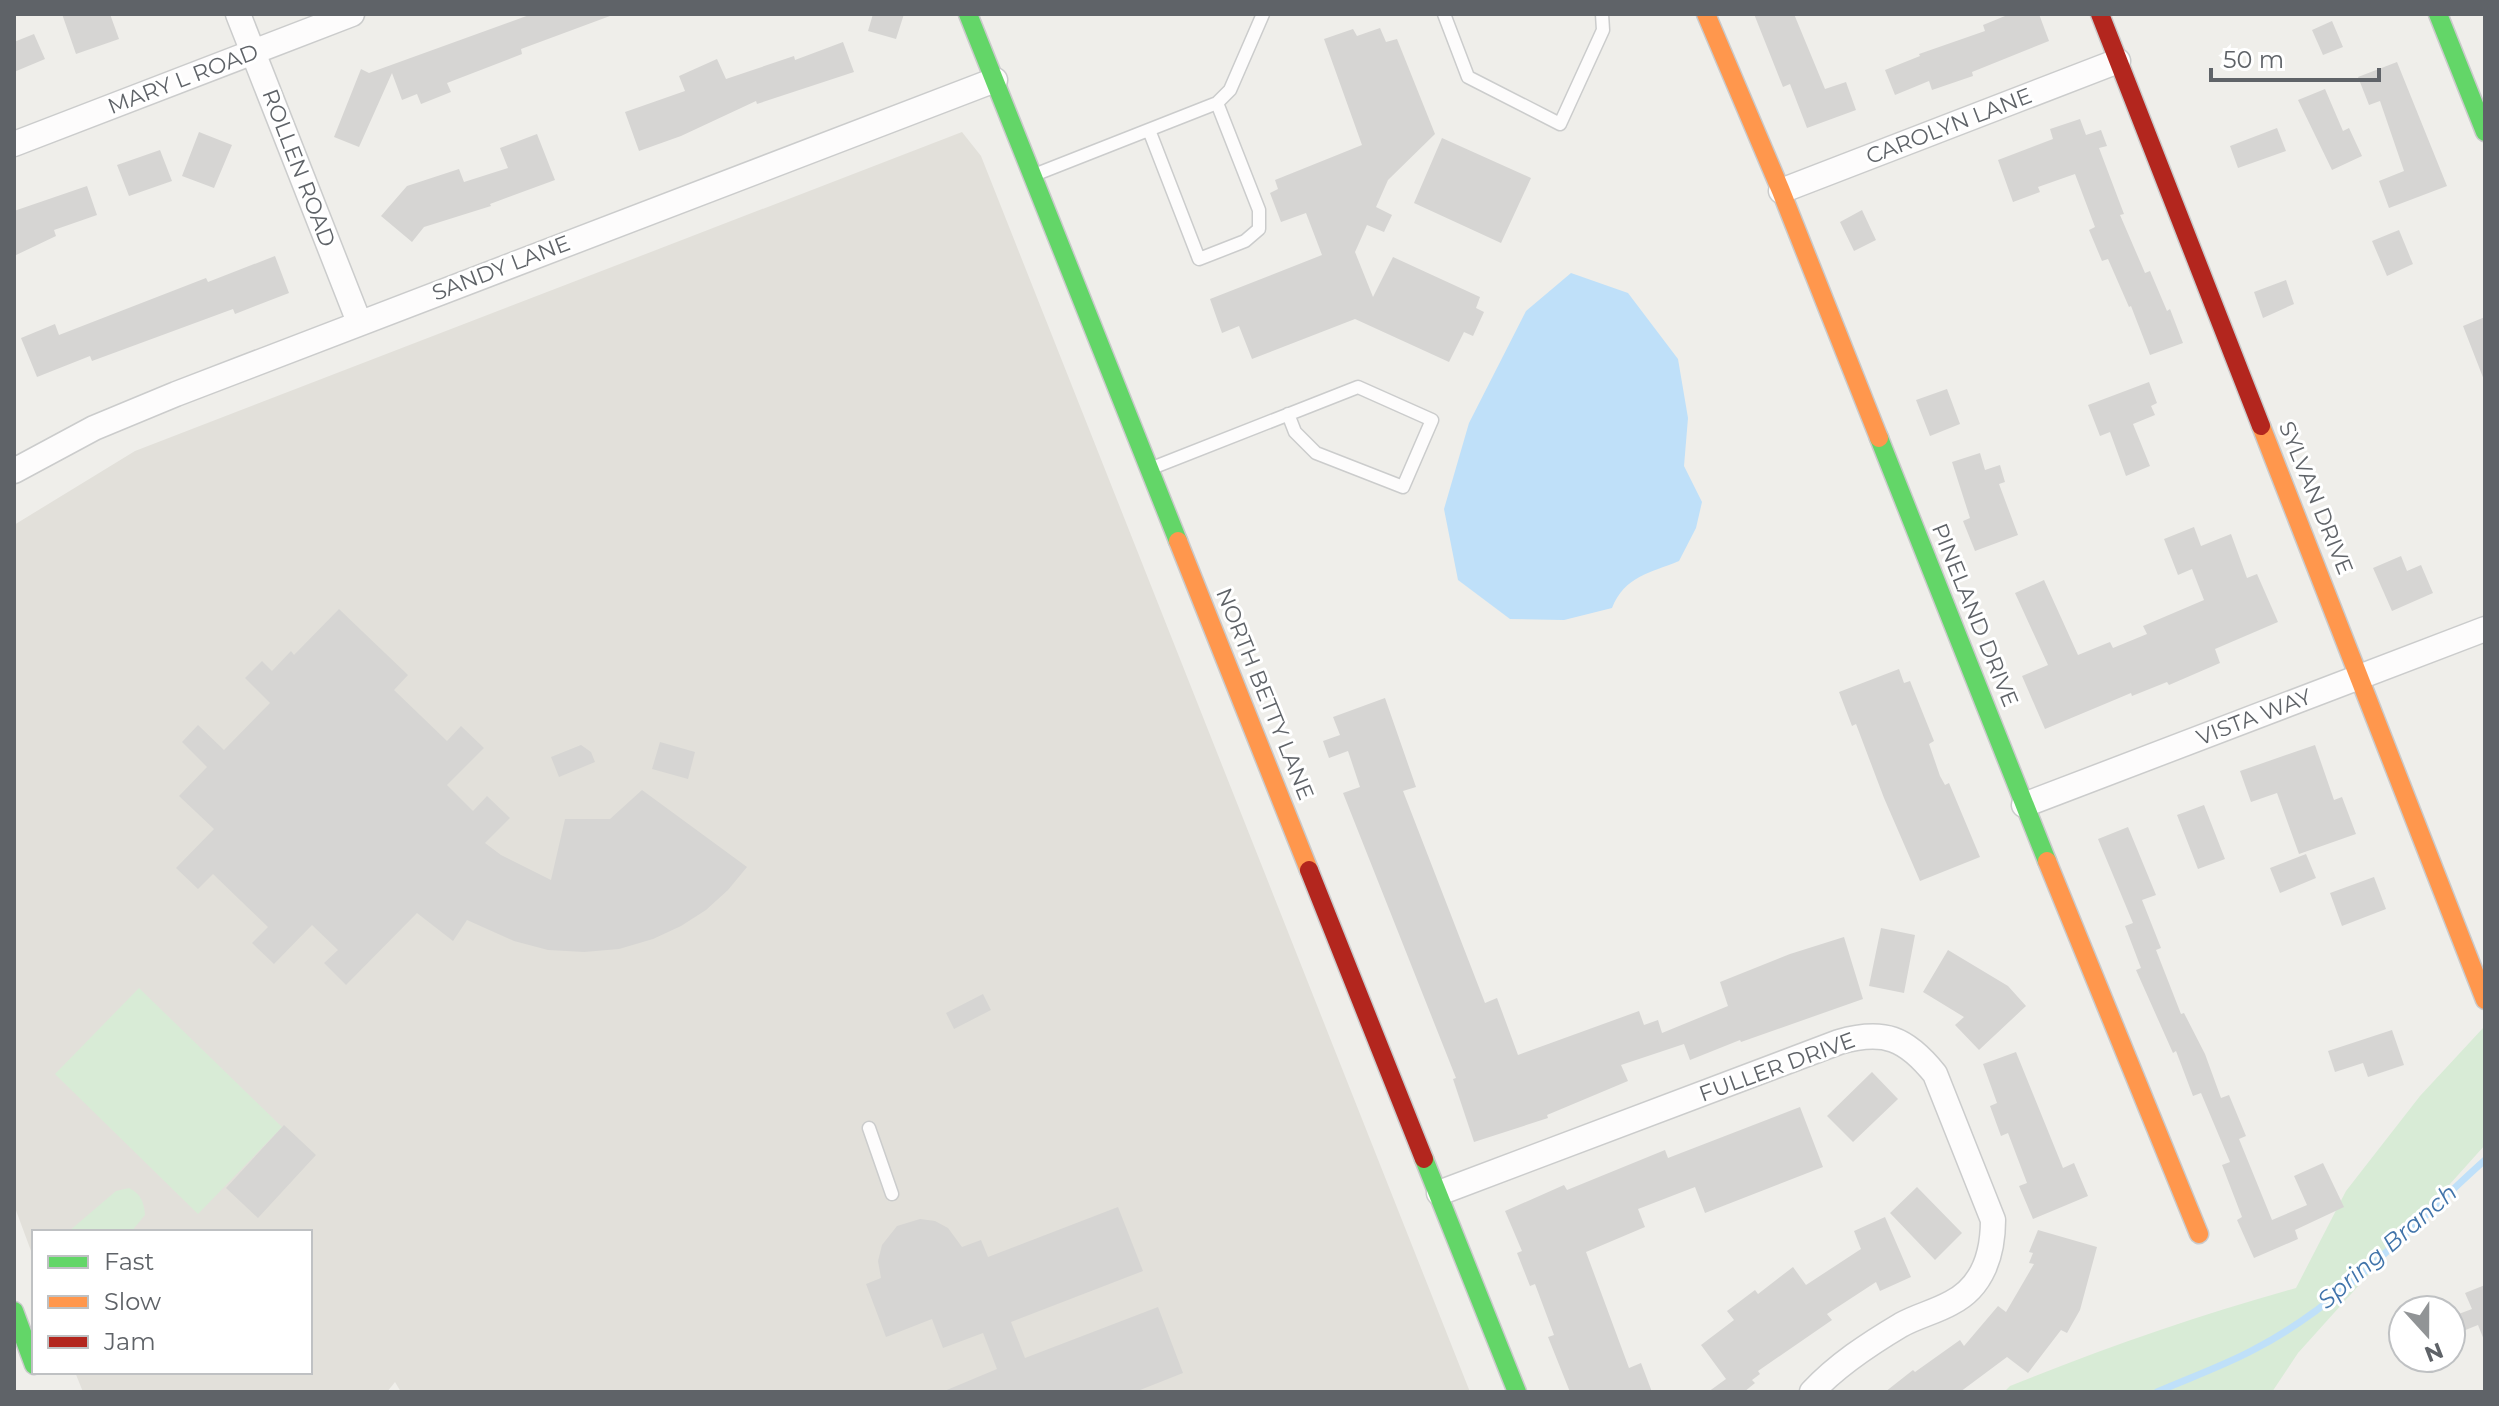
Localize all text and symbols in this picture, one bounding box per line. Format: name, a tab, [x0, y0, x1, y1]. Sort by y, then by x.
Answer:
scale bar	[2211, 32, 2379, 82]
street label: MARY L ROAD	[104, 38, 262, 120]
text: 50 m	[2223, 45, 2284, 74]
street label: CAROLYN LANE	[1862, 82, 2036, 170]
street label: ROLLEN ROAD	[257, 85, 341, 251]
street label: SANDY LANE	[428, 229, 574, 307]
street label: SYLVAN DRIVE	[2273, 417, 2359, 579]
street label: PINELAND DRIVE	[1926, 519, 2024, 711]
street label: NORTH BETTY LANE	[1210, 584, 1320, 804]
street label: VISTA WAY	[2193, 683, 2315, 751]
street label: FULLER DRIVE	[1695, 1026, 1859, 1108]
water label: Spring Branch	[2311, 1178, 2463, 1314]
legend	[32, 1230, 312, 1374]
text: Fast	[104, 1247, 155, 1276]
text: Slow	[104, 1287, 161, 1316]
north arrow	[2387, 1294, 2467, 1374]
text: Jam	[103, 1327, 156, 1356]
text: N	[2421, 1336, 2447, 1368]

